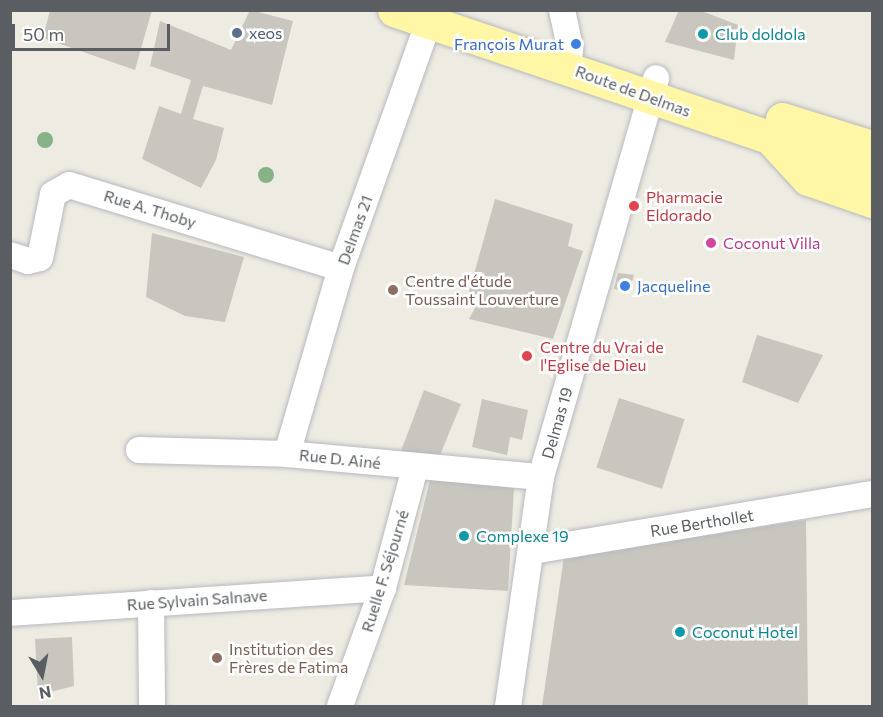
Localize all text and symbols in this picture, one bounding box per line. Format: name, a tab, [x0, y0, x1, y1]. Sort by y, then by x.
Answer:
scale bar	[15, 12, 172, 50]
text: 50 m	[23, 23, 64, 45]
place label: xeos	[249, 23, 282, 43]
place label: Club doldola	[715, 24, 806, 44]
marker: xeos	[230, 26, 244, 40]
marker: Club doldola	[696, 27, 710, 41]
place label: François Murat	[454, 34, 564, 54]
marker: François Murat	[569, 37, 583, 51]
street label: Route de Delmas	[573, 61, 693, 121]
street label: Rue A. Thoby	[102, 186, 198, 232]
place label: Pharmacie Eldorado	[646, 187, 723, 225]
street label: Delmas 21	[334, 193, 376, 267]
marker: Pharmacie Eldorado	[627, 199, 641, 213]
place label: Coconut Villa	[723, 233, 820, 253]
marker: Coconut Villa	[704, 236, 718, 250]
place label: Centre d'étude Toussaint Louverture	[405, 271, 559, 309]
place label: Jacqueline	[637, 276, 710, 296]
marker: Jacqueline	[618, 279, 632, 293]
marker: Centre d'étude Toussaint Louverture	[386, 283, 400, 297]
place label: Centre du Vrai de l'Eglise de Dieu	[540, 337, 664, 375]
marker: Centre du Vrai de l'Eglise de Dieu	[518, 347, 536, 365]
street label: Delmas 19	[538, 385, 576, 461]
street label: Rue D. Ainé	[298, 445, 382, 473]
street label: Rue Berthollet	[649, 505, 755, 541]
street label: Ruelle F. Séjourné	[357, 508, 413, 634]
place label: Complexe 19	[476, 526, 569, 546]
marker: Complexe 19	[457, 529, 471, 543]
street label: Rue Sylvain Salnave	[126, 586, 268, 614]
place label: Coconut Hotel	[692, 622, 798, 642]
marker: Coconut Hotel	[673, 625, 687, 639]
place label: Institution des Frères de Fatima	[229, 639, 348, 677]
north arrow	[12, 645, 72, 705]
marker: Institution des Frères de Fatima	[210, 651, 224, 665]
text: N	[38, 683, 53, 704]

